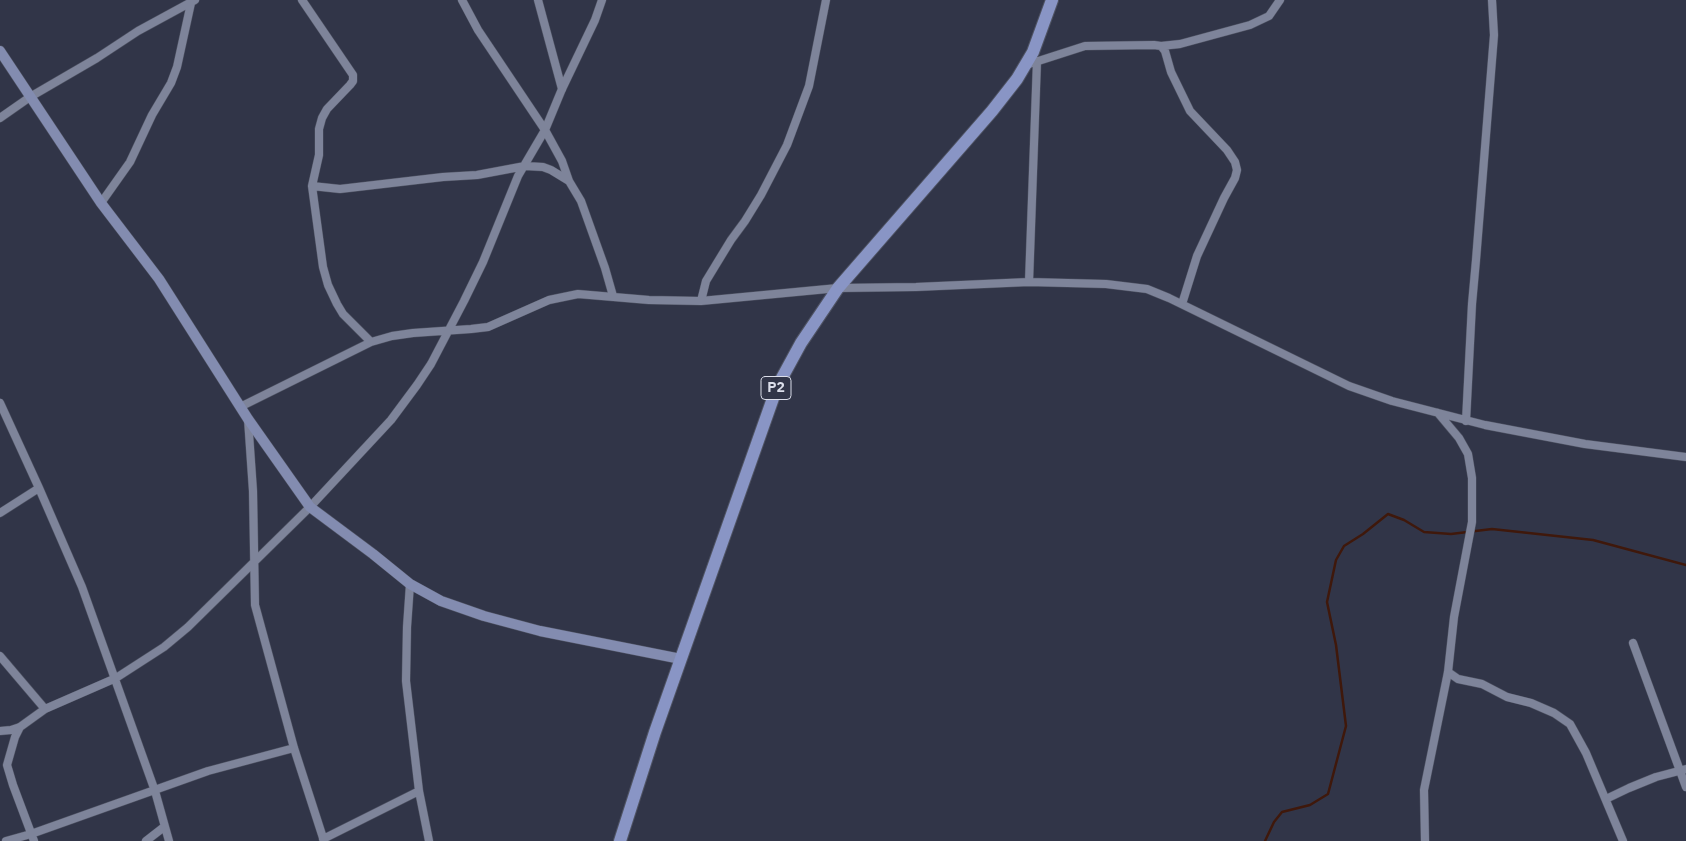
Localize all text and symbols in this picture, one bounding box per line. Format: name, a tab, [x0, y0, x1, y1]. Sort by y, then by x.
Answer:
road number: P2	[761, 376, 791, 399]

